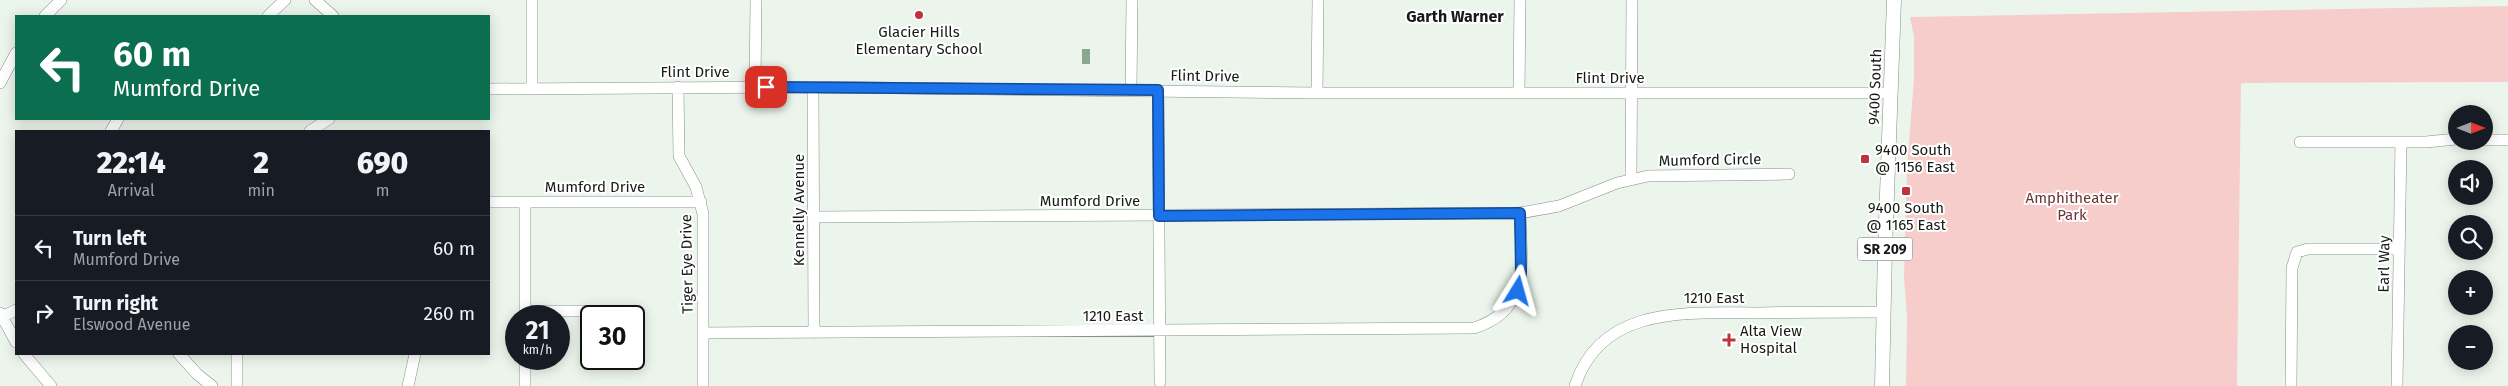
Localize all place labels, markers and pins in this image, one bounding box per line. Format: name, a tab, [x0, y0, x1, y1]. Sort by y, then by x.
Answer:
marker: Glacier Hills Elementary School	[913, 9, 925, 21]
place label: Glacier Hills Elementary School	[856, 23, 983, 58]
pin	[745, 66, 787, 108]
place label: 9400 South @ 1156 East	[1875, 141, 1955, 176]
marker: 9400 South @ 1156 East	[1859, 153, 1871, 165]
marker: 9400 South @ 1165 East	[1900, 185, 1912, 197]
place label: 9400 South @ 1165 East	[1866, 199, 1946, 234]
place label: Alta View Hospital	[1740, 322, 1802, 357]
marker: Alta View Hospital	[1722, 333, 1736, 347]

